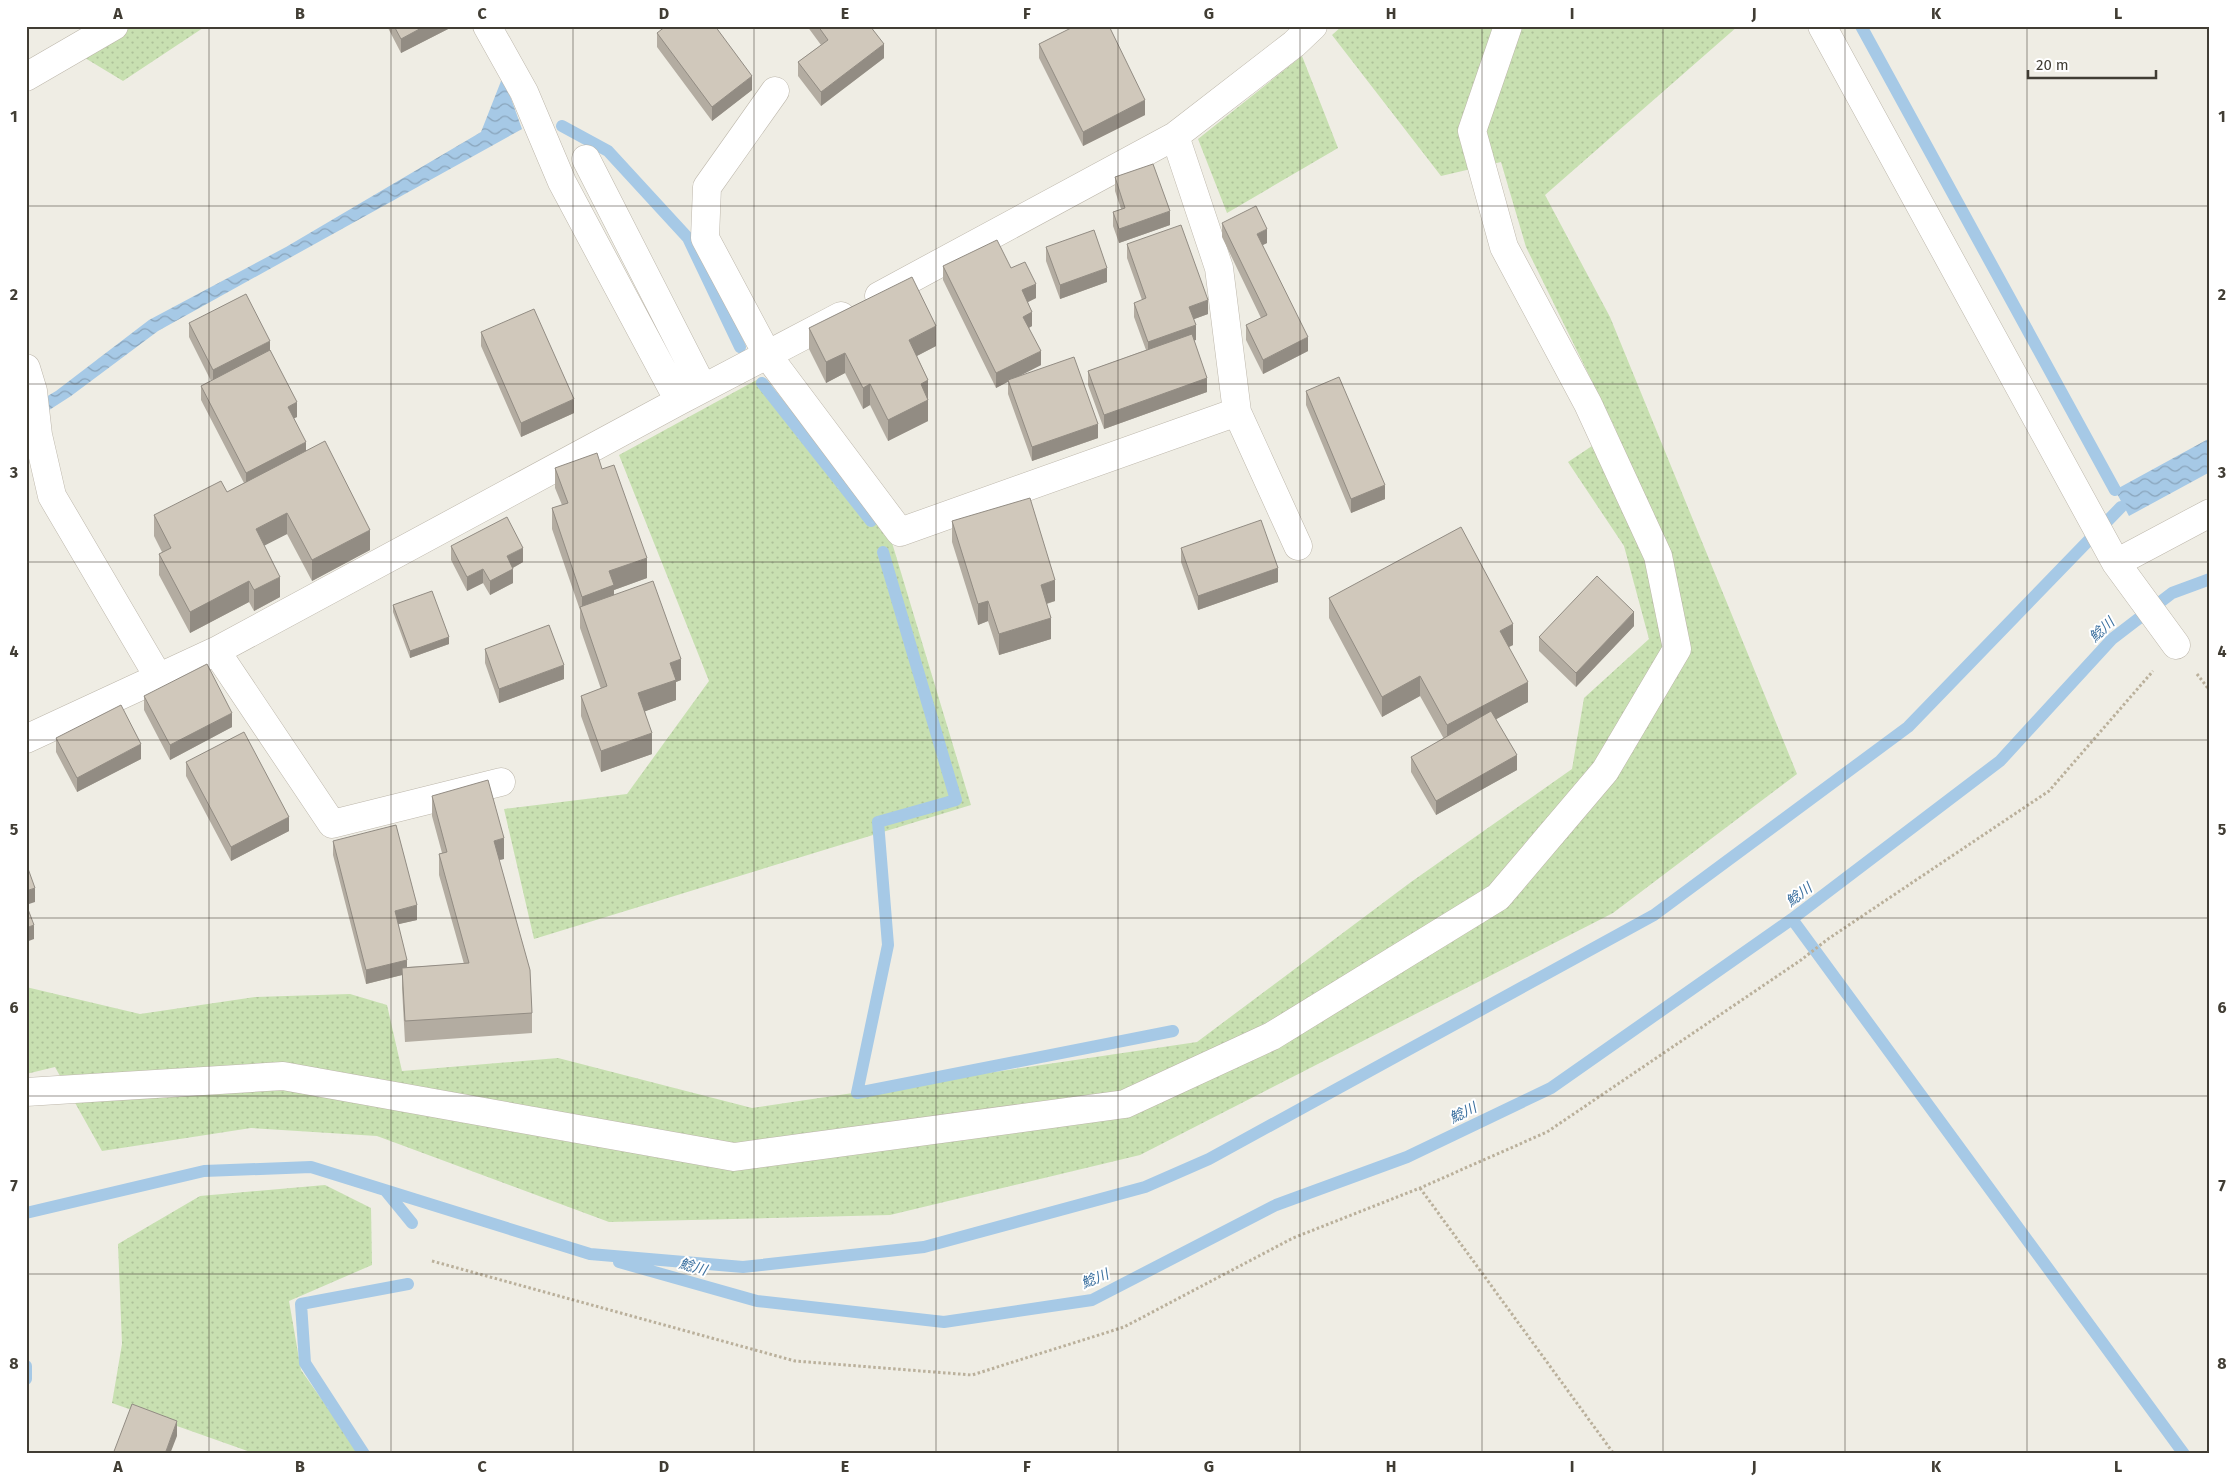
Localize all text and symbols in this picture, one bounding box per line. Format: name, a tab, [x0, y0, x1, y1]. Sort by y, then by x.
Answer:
text: A	[112, 4, 123, 23]
text: B	[295, 4, 305, 23]
text: C	[477, 4, 487, 23]
text: D	[659, 4, 669, 23]
text: E	[841, 4, 849, 23]
text: F	[1023, 4, 1031, 23]
text: G	[1204, 4, 1214, 23]
text: H	[1386, 4, 1396, 23]
text: I	[1570, 4, 1574, 23]
text: J	[1750, 4, 1757, 23]
text: K	[1931, 4, 1942, 23]
text: L	[2114, 4, 2122, 23]
scale bar	[2028, 48, 2156, 80]
text: 20 m	[2036, 56, 2069, 74]
text: 1	[10, 107, 18, 126]
text: 1	[2218, 107, 2226, 126]
text: 2	[10, 285, 18, 304]
text: 2	[2218, 285, 2226, 304]
text: 3	[9, 463, 18, 482]
text: 3	[2217, 463, 2226, 482]
water label: 鯰川	[2086, 613, 2119, 646]
text: 4	[9, 642, 19, 661]
text: 4	[2217, 642, 2227, 661]
text: 5	[10, 820, 19, 839]
text: 5	[2218, 820, 2227, 839]
water label: 鯰川	[1783, 879, 1817, 910]
text: 6	[9, 998, 19, 1017]
text: 6	[2217, 998, 2227, 1017]
water label: 鯰川	[1447, 1098, 1481, 1127]
text: 7	[10, 1176, 18, 1195]
text: 7	[2218, 1176, 2226, 1195]
water label: 鯰川	[677, 1255, 711, 1280]
water label: 鯰川	[1079, 1265, 1113, 1292]
text: 8	[9, 1354, 19, 1373]
text: 8	[2217, 1354, 2227, 1373]
text: A	[112, 1457, 123, 1476]
text: B	[295, 1457, 305, 1476]
text: C	[477, 1457, 487, 1476]
text: D	[659, 1457, 669, 1476]
text: E	[841, 1457, 849, 1476]
text: F	[1023, 1457, 1031, 1476]
text: G	[1204, 1457, 1214, 1476]
text: H	[1386, 1457, 1396, 1476]
text: I	[1570, 1457, 1574, 1476]
text: J	[1750, 1457, 1757, 1476]
text: K	[1931, 1457, 1942, 1476]
text: L	[2114, 1457, 2122, 1476]

